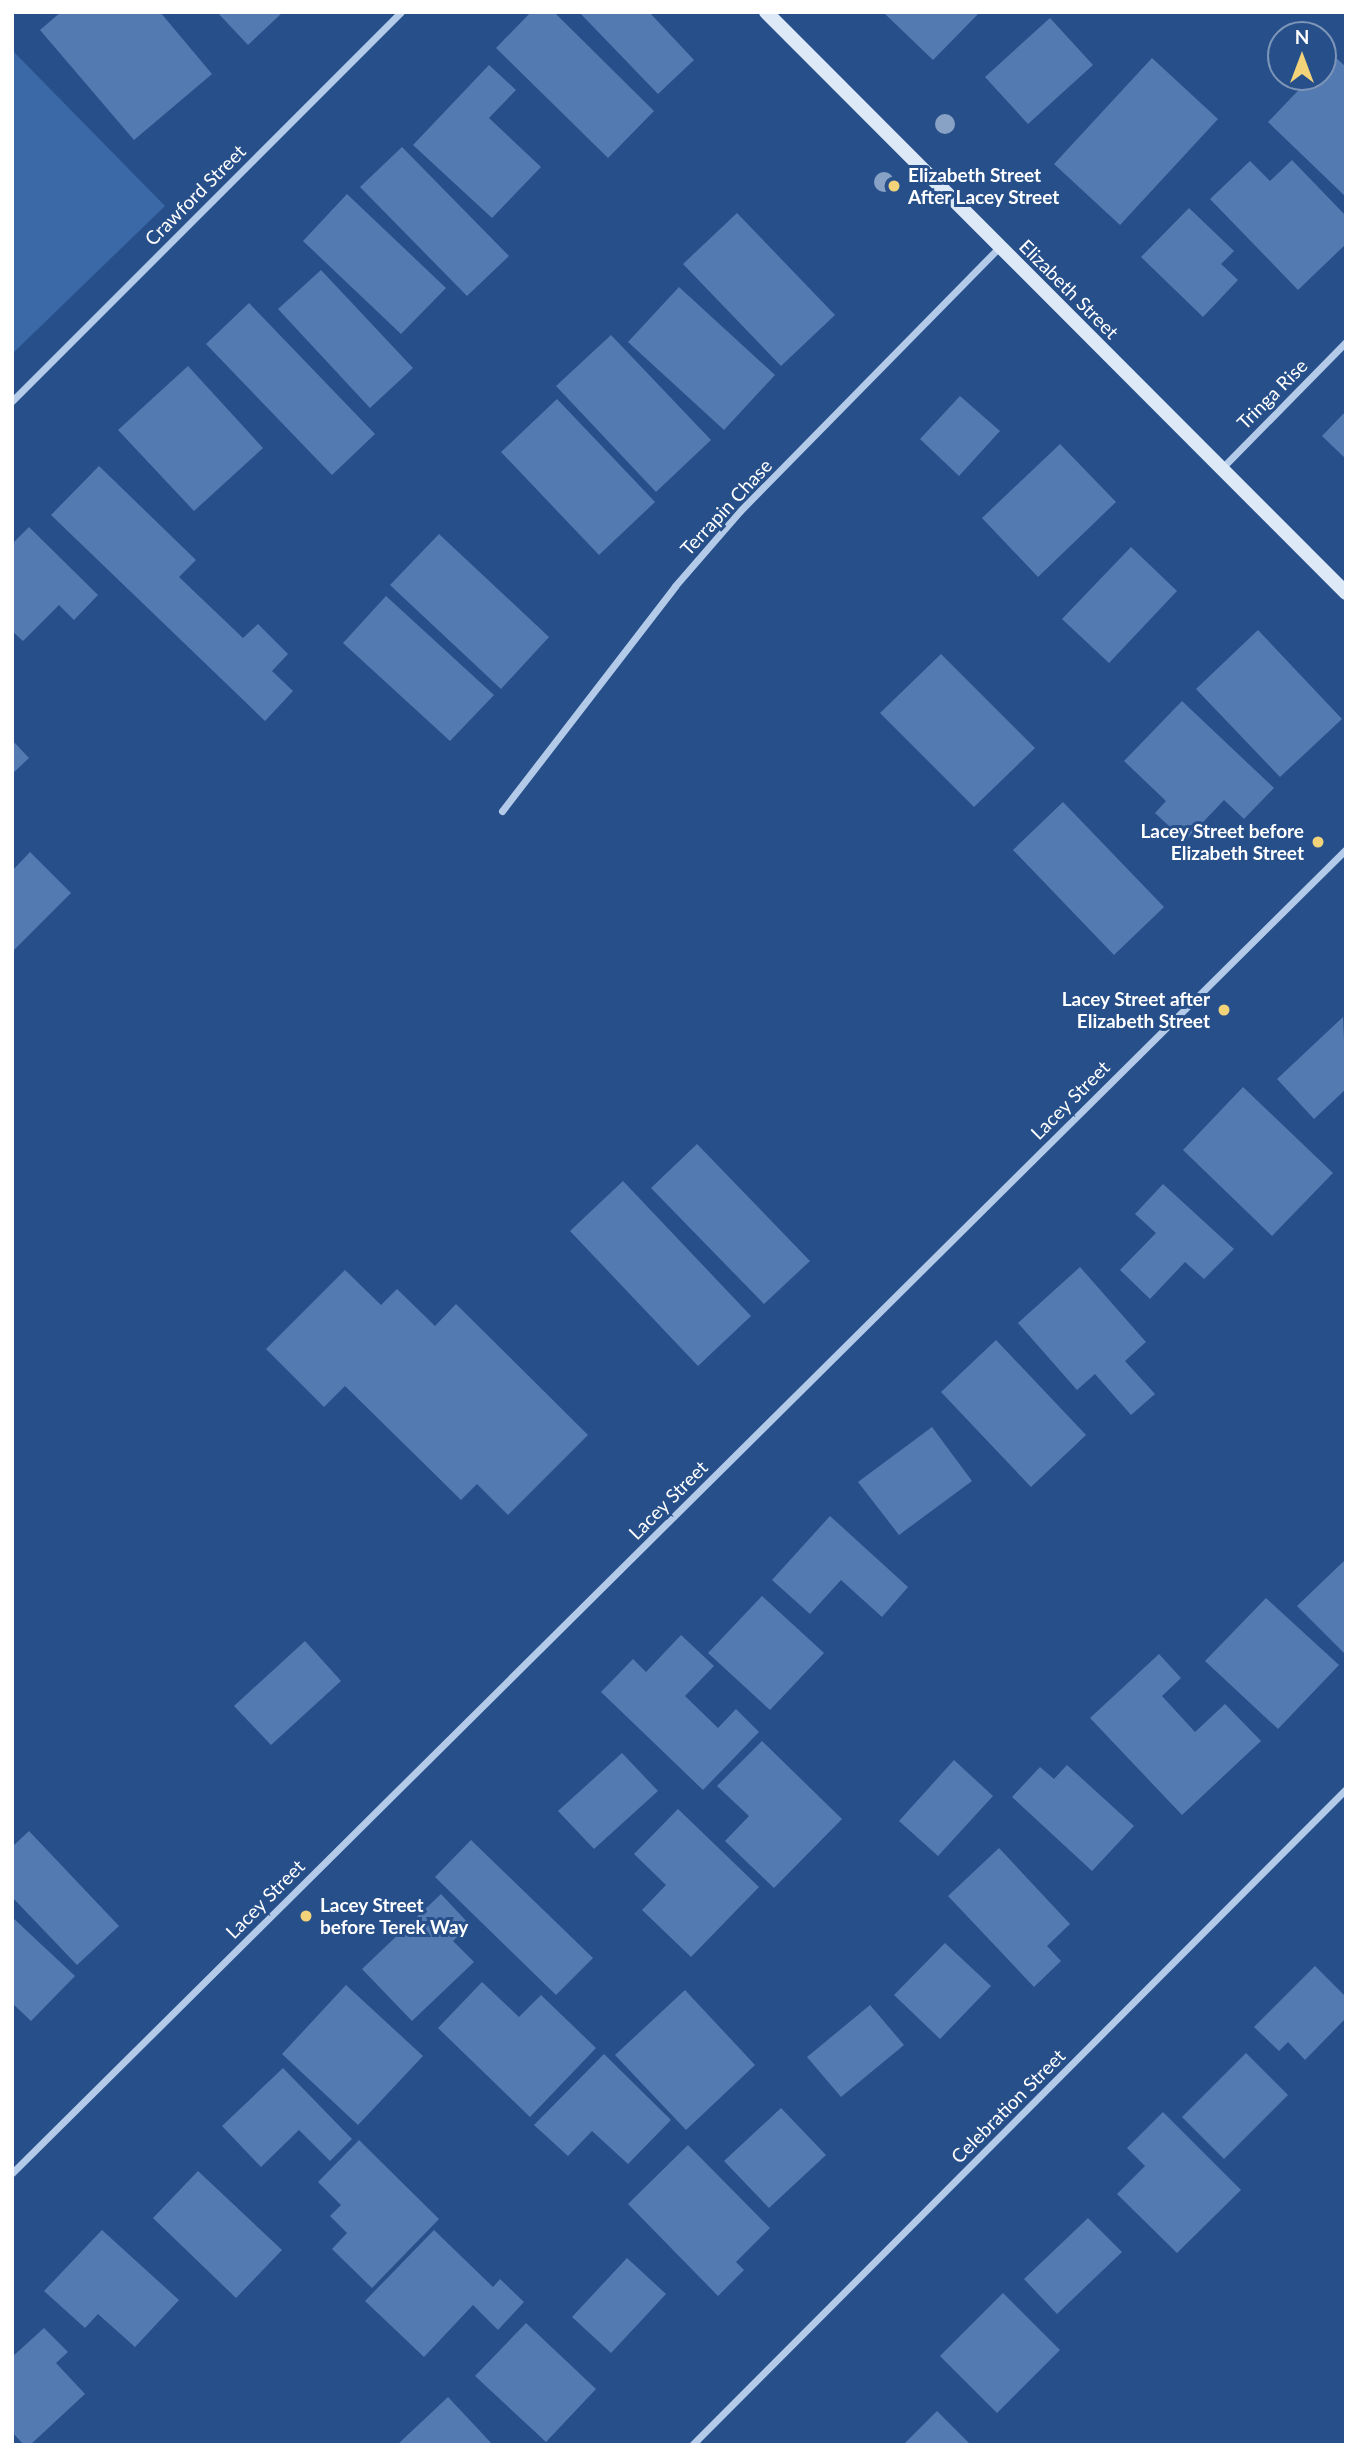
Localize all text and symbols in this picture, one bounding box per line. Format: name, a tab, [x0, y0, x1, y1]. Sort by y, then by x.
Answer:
north arrow	[1267, 21, 1337, 91]
text: N	[1295, 25, 1309, 48]
street label: Crawford Street	[140, 140, 250, 250]
place label: Elizabeth Street After Lacey Street	[908, 164, 1060, 208]
marker: Elizabeth Street After Lacey Street	[886, 178, 902, 194]
street label: Elizabeth Street	[1015, 235, 1123, 343]
street label: Tringa Rise	[1232, 354, 1312, 434]
street label: Terrapin Chase	[675, 454, 777, 560]
place label: Lacey Street before Elizabeth Street	[1140, 820, 1304, 864]
marker: Lacey Street before Elizabeth Street	[1310, 834, 1326, 850]
place label: Lacey Street after Elizabeth Street	[1061, 988, 1210, 1032]
marker: Lacey Street after Elizabeth Street	[1216, 1002, 1232, 1018]
street label: Lacey Street	[1026, 1056, 1114, 1144]
street label: Lacey Street	[624, 1456, 712, 1544]
street label: Lacey Street	[221, 1855, 309, 1943]
place label: Lacey Street before Terek Way	[320, 1894, 469, 1938]
marker: Lacey Street before Terek Way	[298, 1908, 314, 1924]
street label: Celebration Street	[946, 2044, 1070, 2168]

